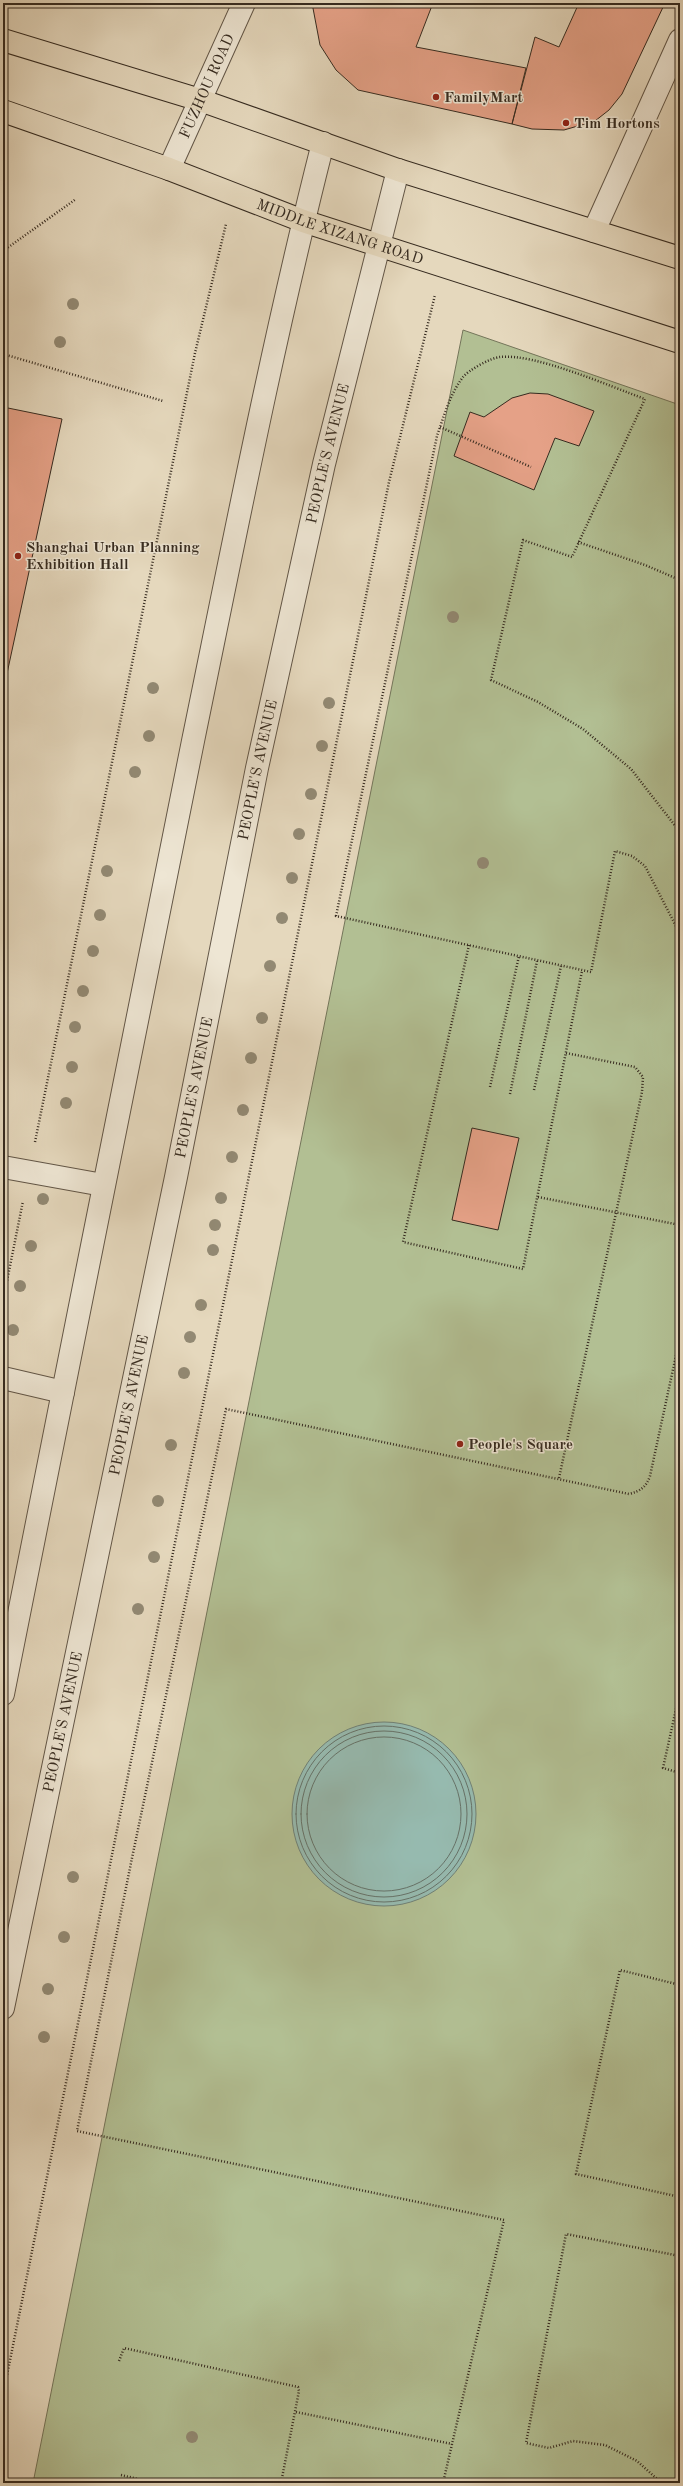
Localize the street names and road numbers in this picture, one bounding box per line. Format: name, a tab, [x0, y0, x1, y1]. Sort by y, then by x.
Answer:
street label: FUZHOU ROAD	[178, 32, 238, 141]
street label: MIDDLE XIZANG ROAD	[254, 198, 425, 268]
street label: PEOPLE'S AVENUE	[305, 382, 353, 525]
street label: PEOPLE'S AVENUE	[237, 698, 281, 842]
street label: PEOPLE'S AVENUE	[174, 1016, 216, 1160]
street label: PEOPLE'S AVENUE	[108, 1334, 152, 1477]
street label: PEOPLE'S AVENUE	[42, 1651, 86, 1794]

